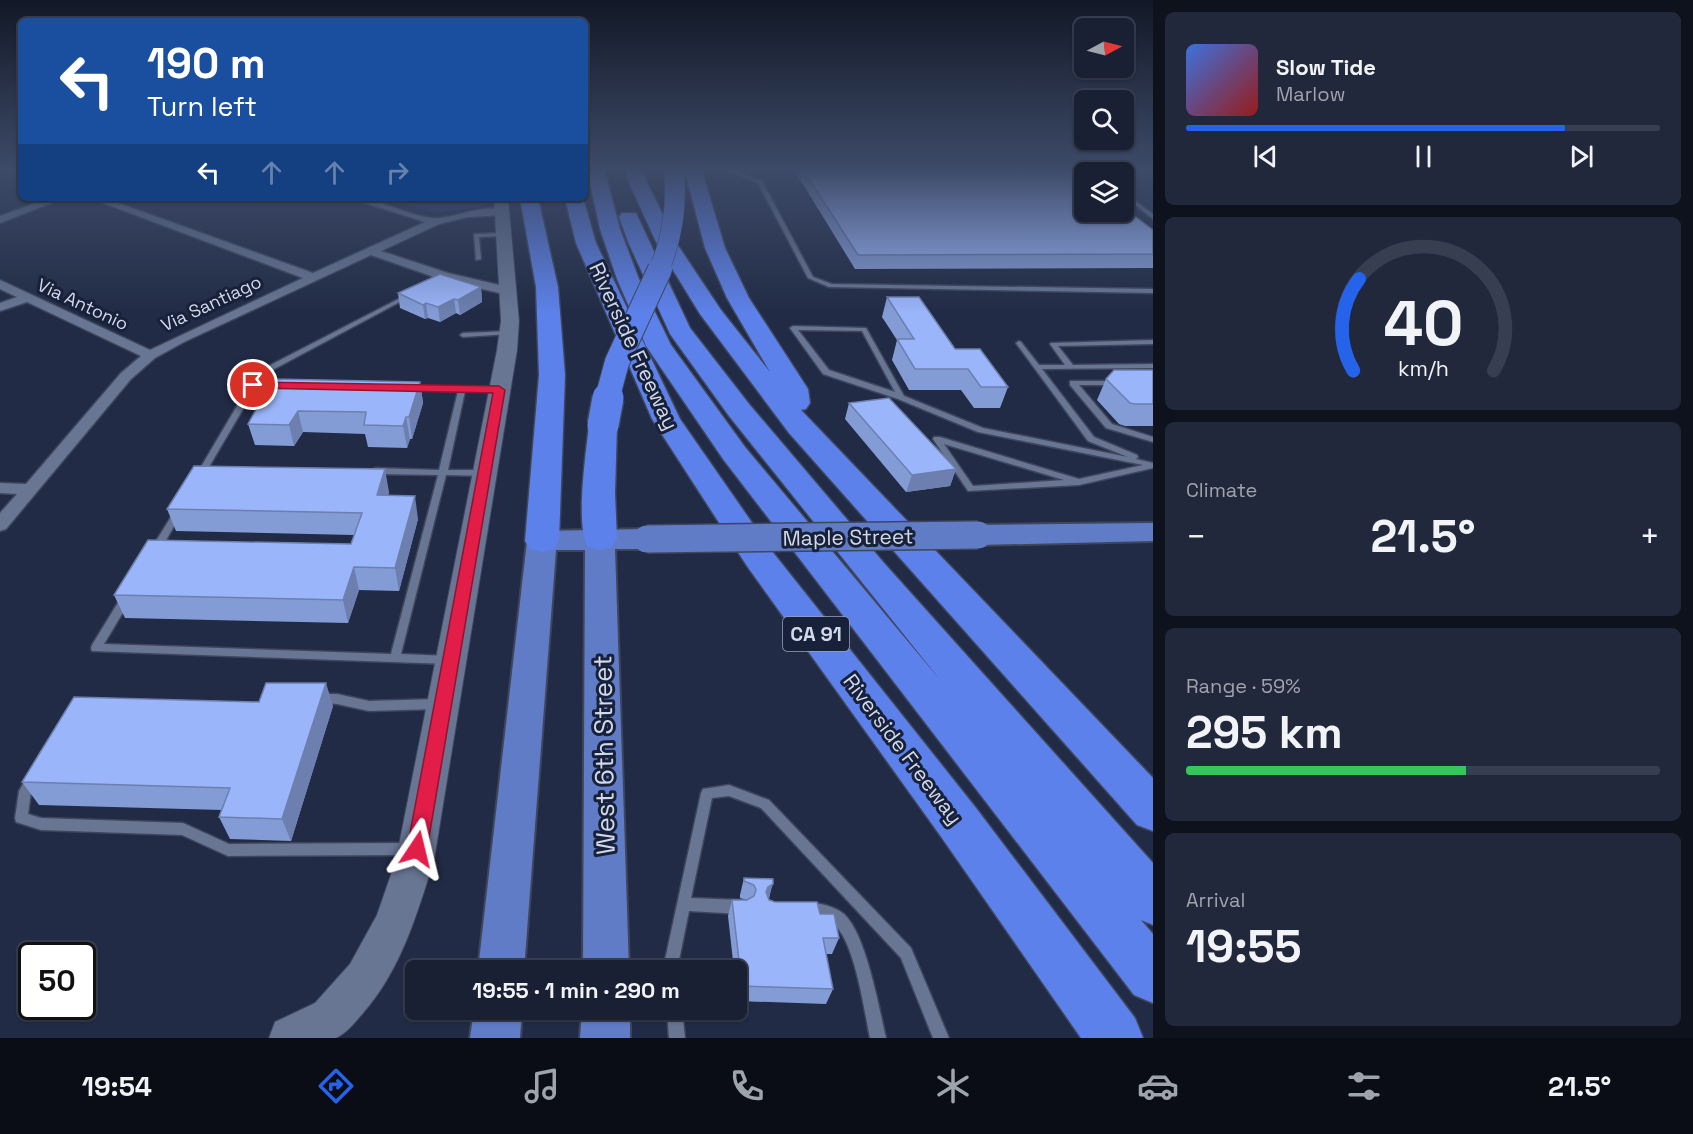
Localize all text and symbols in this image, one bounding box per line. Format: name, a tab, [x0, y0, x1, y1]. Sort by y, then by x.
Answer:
north arrow	[1074, 18, 1134, 78]
map controls	[1074, 18, 1134, 222]
text: 190 m	[147, 37, 266, 90]
icon: left	[48, 42, 126, 120]
text: Slow Tide	[1276, 53, 1376, 81]
text: Marlow	[1276, 81, 1345, 107]
text: Turn left	[147, 89, 257, 124]
button: search	[1074, 90, 1134, 150]
icon: previous	[1249, 140, 1282, 173]
icon: pause	[1407, 140, 1440, 173]
icon: next	[1565, 140, 1598, 173]
icon: left	[192, 156, 225, 189]
icon: ahead	[255, 156, 288, 189]
icon: ahead	[318, 156, 351, 189]
icon: right	[381, 156, 414, 189]
button: layers	[1074, 162, 1134, 222]
street label: Riverside Freeway	[583, 258, 685, 434]
street label: Via Santiago	[157, 270, 265, 336]
street label: Via Antonio	[34, 273, 132, 335]
text: 40	[1383, 284, 1463, 363]
text: km/h	[1397, 355, 1449, 382]
pin	[227, 359, 278, 410]
icon: arrive	[236, 368, 269, 401]
text: Climate	[1186, 477, 1257, 503]
text: 21.5°	[1370, 508, 1476, 565]
text: −	[1186, 516, 1206, 558]
text: +	[1640, 516, 1660, 558]
street label: Maple Street	[782, 522, 914, 552]
road number: CA 91	[783, 617, 849, 651]
street label: West 6th Street	[585, 655, 623, 855]
street label: Riverside Freeway	[838, 668, 968, 830]
text: Range · 59%	[1186, 673, 1301, 699]
text: 295 km	[1186, 704, 1343, 761]
position arrow	[385, 817, 449, 881]
text: Arrival	[1186, 887, 1245, 913]
text: 19:55	[1186, 918, 1302, 975]
speed limit sign: 50	[18, 942, 96, 1020]
text: 19:55 · 1 min · 290 m	[472, 976, 680, 1004]
icon: directions	[315, 1065, 357, 1107]
icon: music	[521, 1065, 563, 1107]
icon: phone	[726, 1065, 768, 1107]
icon: climate	[932, 1065, 974, 1107]
icon: car	[1137, 1065, 1179, 1107]
icon: filters	[1343, 1065, 1385, 1107]
text: 19:54	[82, 1069, 152, 1104]
text: 21.5°	[1548, 1069, 1611, 1104]

